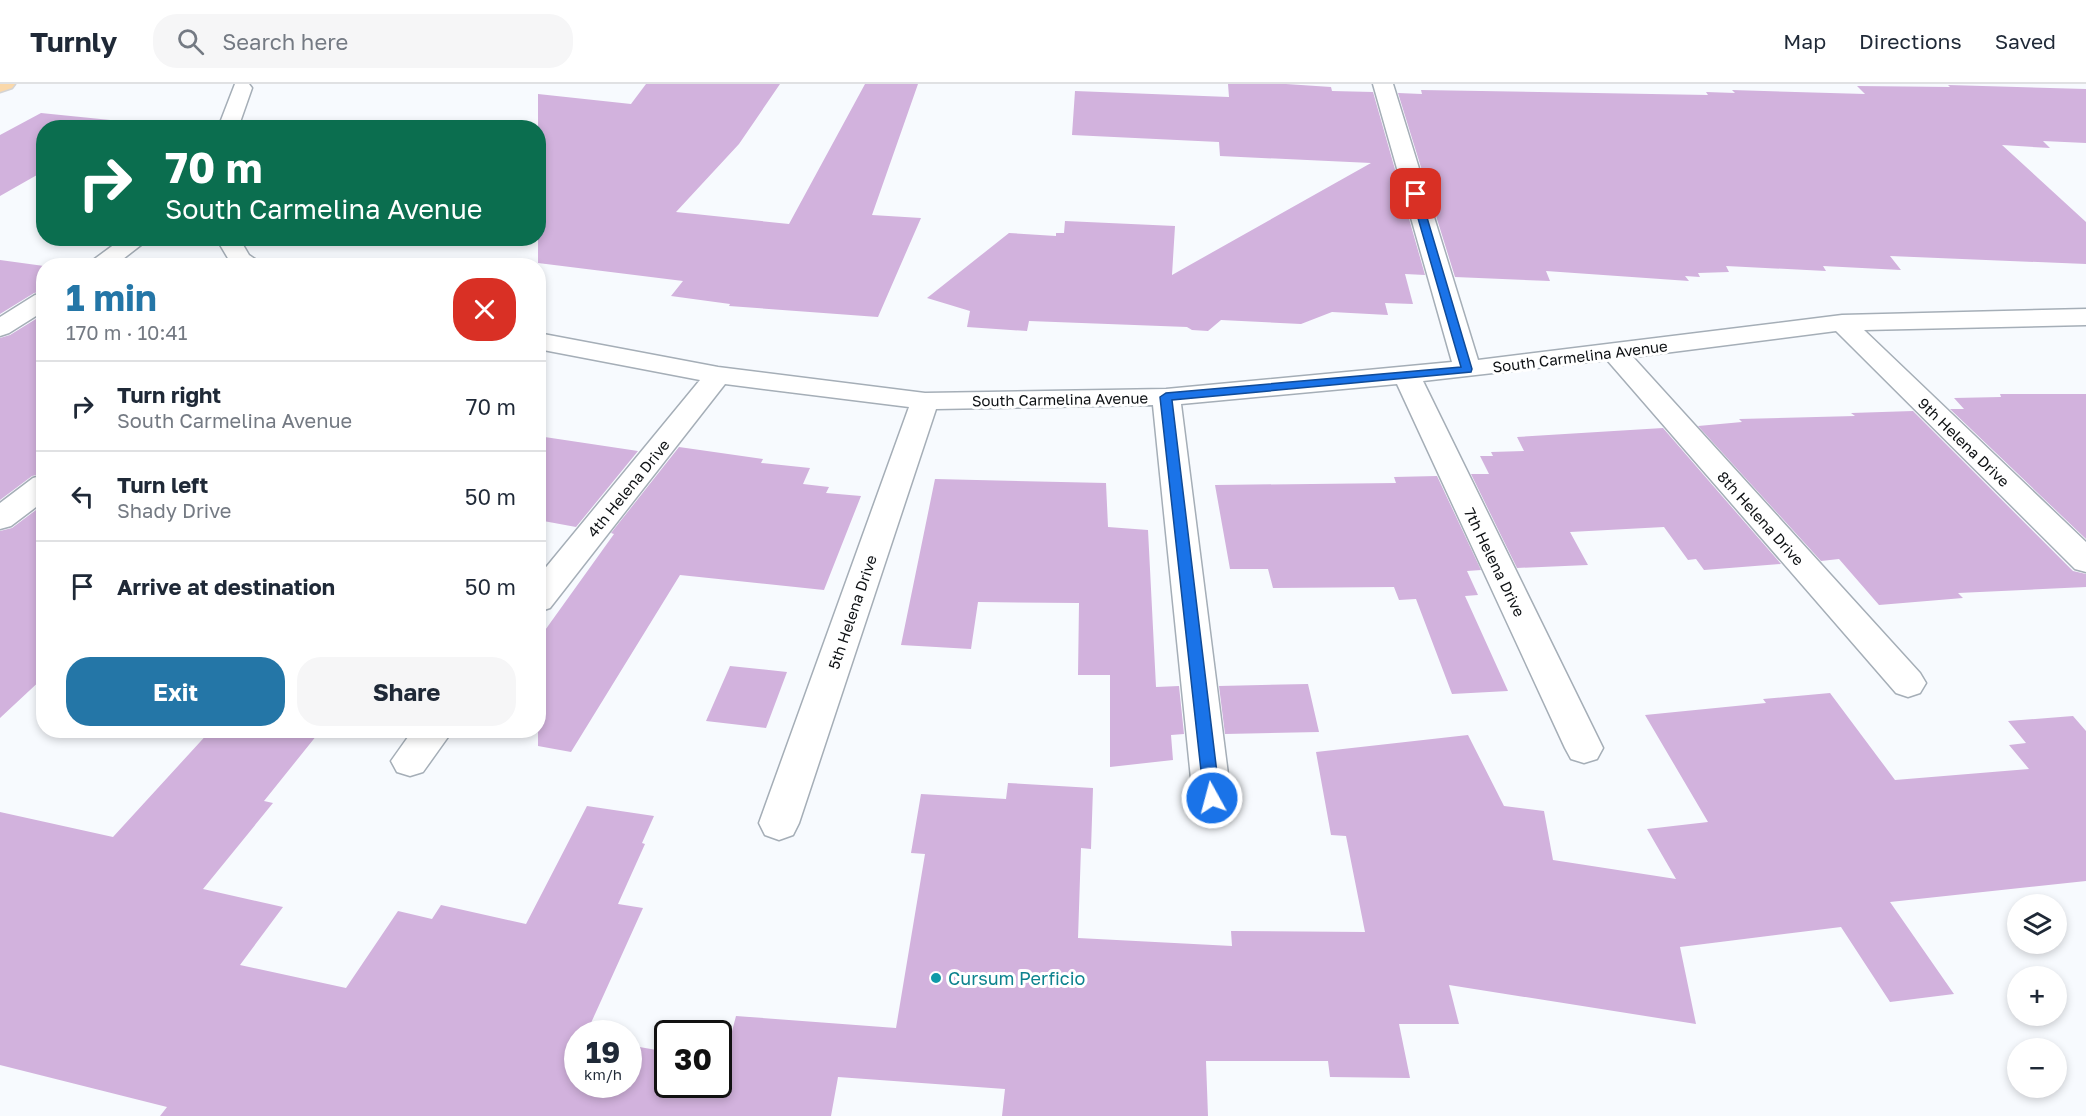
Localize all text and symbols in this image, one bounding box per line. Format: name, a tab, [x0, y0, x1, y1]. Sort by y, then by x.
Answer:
search box	[153, 14, 573, 68]
text: Turnly	[30, 25, 117, 58]
icon: search	[174, 25, 207, 58]
text: Search here	[222, 28, 348, 55]
text: Map	[1783, 28, 1826, 54]
text: Directions	[1859, 28, 1962, 54]
text: Saved	[1995, 28, 2056, 54]
text: 70 m	[165, 142, 262, 192]
icon: right	[66, 144, 144, 222]
pin	[1390, 168, 1441, 219]
icon: arrive	[1399, 177, 1432, 210]
text: South Carmelina Avenue	[165, 193, 482, 225]
text: 1 min	[66, 276, 157, 319]
button: close	[453, 278, 516, 341]
text: 170 m · 10:41	[66, 320, 187, 344]
street label: South Carmelina Avenue	[1491, 336, 1669, 376]
text: Turn right	[117, 381, 221, 408]
street label: South Carmelina Avenue	[972, 388, 1149, 410]
icon: right	[66, 390, 99, 423]
text: 70 m	[466, 393, 516, 420]
street label: 9th Helena Drive	[1915, 394, 2014, 490]
text: South Carmelina Avenue	[117, 408, 352, 432]
street label: 4th Helena Drive	[583, 435, 673, 540]
street label: 8th Helena Drive	[1714, 467, 1808, 569]
text: Turn left	[117, 471, 208, 498]
icon: left	[66, 480, 99, 513]
text: 50 m	[465, 483, 516, 510]
text: Shady Drive	[117, 498, 231, 522]
street label: 7th Helena Drive	[1461, 505, 1529, 620]
street label: 5th Helena Drive	[824, 552, 880, 672]
icon: arrive	[66, 570, 99, 603]
text: Arrive at destination	[117, 573, 335, 600]
text: 50 m	[465, 573, 516, 600]
button: Exit	[66, 657, 285, 726]
button: Share	[297, 657, 516, 726]
position arrow	[1180, 766, 1244, 830]
map controls	[2007, 894, 2067, 1098]
button: layers	[2007, 894, 2067, 954]
button: +	[2007, 966, 2067, 1026]
place label: Cursum Perficio	[948, 967, 1085, 989]
marker: Cursum Perficio	[929, 971, 943, 985]
speed limit sign: 30	[654, 1020, 732, 1098]
text: 19	[586, 1034, 620, 1070]
button: −	[2007, 1038, 2067, 1098]
text: km/h	[584, 1065, 622, 1083]

